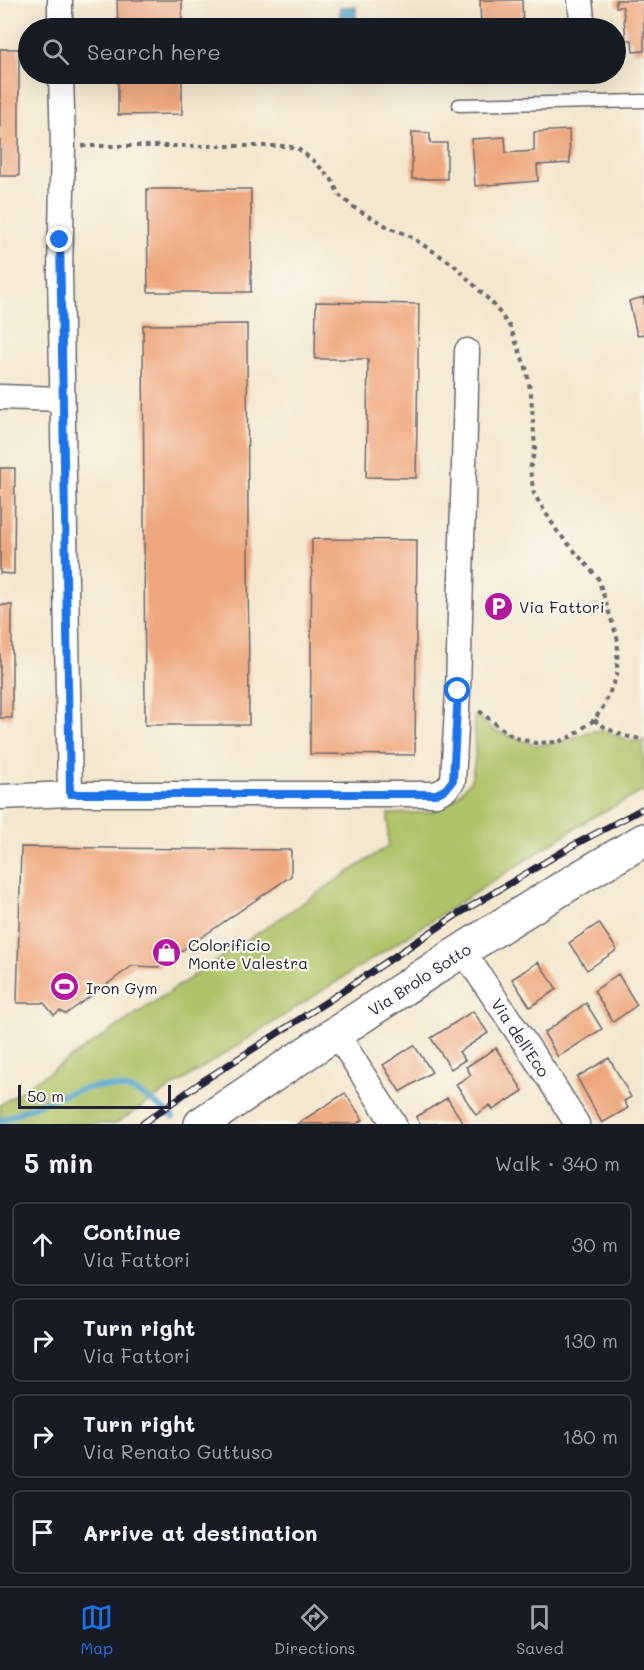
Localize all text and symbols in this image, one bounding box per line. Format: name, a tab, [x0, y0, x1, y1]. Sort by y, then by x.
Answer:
search box	[18, 18, 626, 84]
icon: search	[39, 35, 72, 68]
text: Search here	[87, 37, 221, 66]
route end	[46, 226, 72, 252]
parking icon: Via Fattori	[482, 590, 514, 622]
place label: Via Fattori	[519, 596, 605, 617]
route start	[444, 677, 470, 703]
place label: Colorificio Monte Valestra	[188, 934, 308, 973]
shop icon: Colorificio Monte Valestra	[151, 937, 183, 969]
street label: Via Brolo Sotto	[364, 938, 474, 1020]
sports icon: Iron Gym	[49, 971, 81, 1003]
place label: Iron Gym	[86, 977, 157, 998]
street label: Via dell'Eco	[487, 994, 555, 1080]
scale bar	[18, 1082, 171, 1110]
text: 50 m	[27, 1085, 64, 1106]
text: 5 min	[24, 1146, 93, 1180]
text: Walk · 340 m	[495, 1150, 620, 1176]
text: Continue	[83, 1217, 181, 1246]
icon: ahead	[26, 1228, 59, 1261]
text: 30 m	[572, 1231, 618, 1257]
text: Via Fattori	[83, 1246, 190, 1272]
text: Turn right	[83, 1313, 195, 1342]
icon: right	[26, 1324, 59, 1357]
text: 130 m	[563, 1327, 618, 1353]
text: Via Fattori	[83, 1342, 190, 1368]
text: Turn right	[83, 1409, 195, 1438]
icon: right	[26, 1420, 59, 1453]
text: 180 m	[562, 1423, 618, 1449]
text: Via Renato Guttuso	[83, 1438, 273, 1464]
icon: arrive	[26, 1516, 59, 1549]
text: Arrive at destination	[83, 1518, 318, 1547]
tab: Map	[80, 1601, 113, 1658]
tab: Directions	[274, 1601, 355, 1658]
tab: Saved	[516, 1601, 564, 1658]

